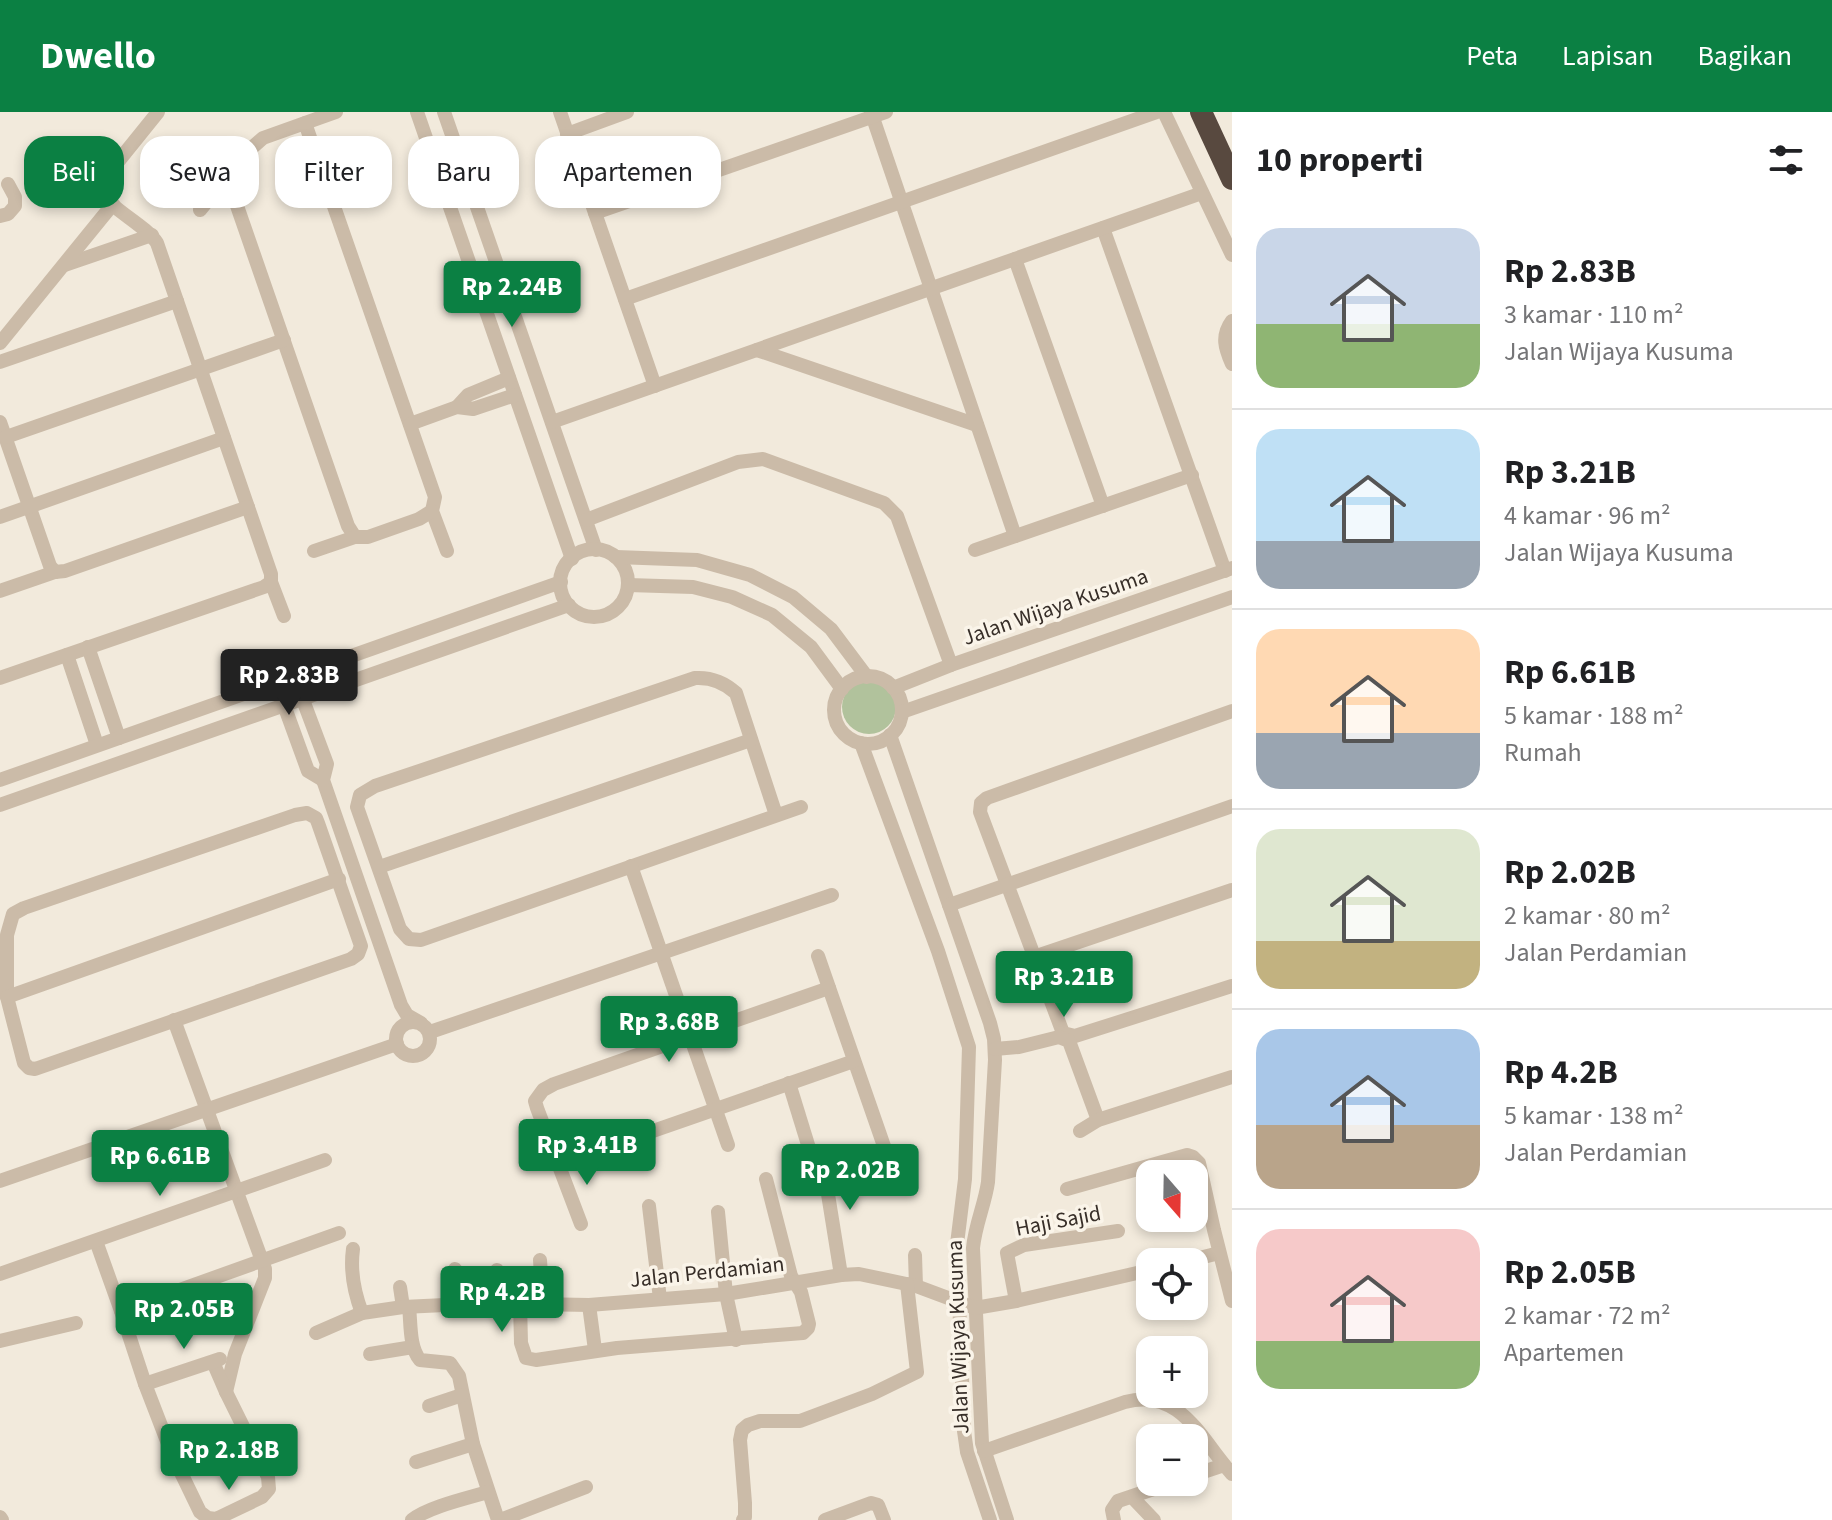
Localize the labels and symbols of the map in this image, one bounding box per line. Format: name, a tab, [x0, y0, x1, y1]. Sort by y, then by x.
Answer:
pin: Rp 2.24B	[429, 261, 595, 329]
street label: Jalan Wijaya Kusuma	[958, 560, 1152, 654]
pin: Rp 2.83B	[206, 649, 372, 717]
pin: Rp 3.21B	[981, 951, 1147, 1019]
pin: Rp 3.68B	[586, 996, 752, 1064]
pin: Rp 3.41B	[504, 1119, 670, 1187]
pin: Rp 6.61B	[77, 1130, 243, 1198]
pin: Rp 2.02B	[767, 1144, 933, 1212]
north arrow	[1136, 1160, 1208, 1232]
street label: Haji Sajid	[1013, 1197, 1104, 1245]
street label: Jalan Wijaya Kusuma	[939, 1239, 977, 1435]
street label: Jalan Perdamian	[628, 1248, 786, 1296]
pin: Rp 4.2B	[428, 1266, 576, 1334]
pin: Rp 2.05B	[101, 1283, 267, 1351]
pin: Rp 2.18B	[146, 1424, 312, 1492]

